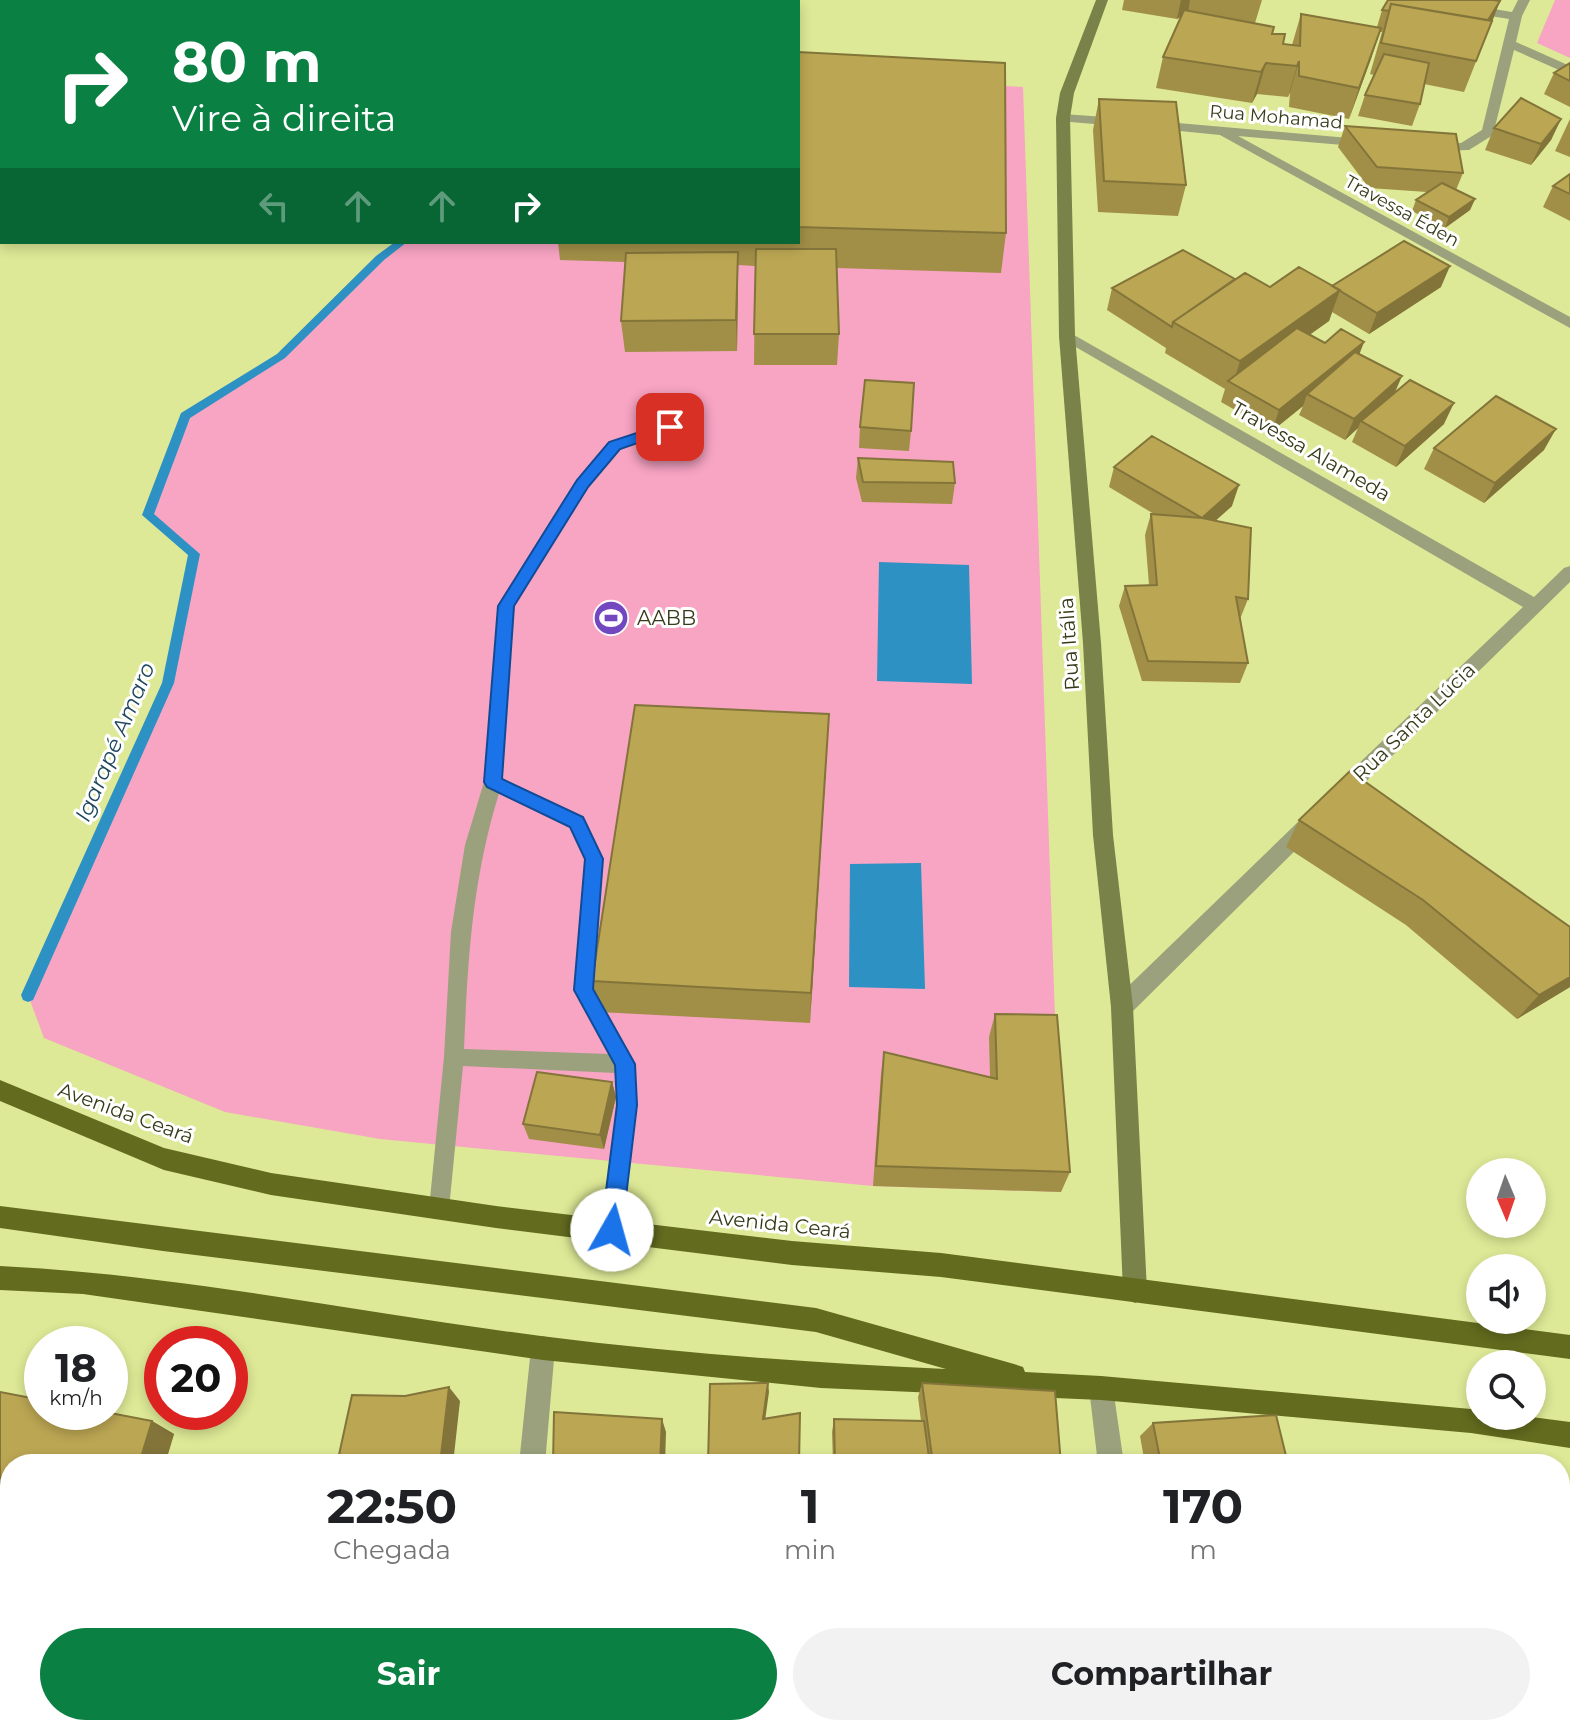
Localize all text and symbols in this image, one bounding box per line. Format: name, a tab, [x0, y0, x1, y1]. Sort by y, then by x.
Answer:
text: 80 m	[172, 28, 322, 96]
icon: right	[40, 32, 144, 136]
text: Vire à direita	[172, 96, 396, 140]
street label: Rua Mohamad	[1208, 100, 1344, 134]
street label: Travessa Éden	[1341, 170, 1463, 252]
icon: left	[252, 184, 296, 228]
icon: ahead	[336, 184, 380, 228]
icon: ahead	[420, 184, 464, 228]
icon: right	[504, 184, 548, 228]
pin	[636, 393, 704, 461]
street label: Travessa Alameda	[1227, 396, 1395, 506]
icon: arrive	[648, 405, 692, 449]
street label: Rua Itália	[1054, 597, 1084, 691]
sports icon: AABB	[592, 599, 630, 637]
place label: AABB	[637, 606, 696, 630]
water label: Igarapé Amaro	[69, 658, 161, 826]
street label: Rua Santa Lúcia	[1348, 658, 1480, 786]
street label: Avenida Ceará	[55, 1077, 197, 1149]
north arrow	[1466, 1158, 1546, 1238]
map controls	[1466, 1158, 1546, 1430]
position arrow	[570, 1188, 654, 1272]
street label: Avenida Ceará	[708, 1205, 852, 1243]
button: sound	[1466, 1254, 1546, 1334]
speed limit sign: 20	[144, 1326, 248, 1430]
text: 18	[55, 1343, 97, 1392]
button: search	[1466, 1350, 1546, 1430]
text: km/h	[49, 1386, 103, 1410]
text: 22:50	[327, 1477, 457, 1535]
text: 1	[801, 1477, 819, 1535]
text: 170	[1163, 1477, 1243, 1535]
text: Chegada	[333, 1534, 451, 1566]
text: min	[784, 1534, 836, 1566]
text: m	[1189, 1534, 1217, 1566]
button: Sair	[40, 1628, 777, 1720]
button: Compartilhar	[793, 1628, 1530, 1720]

